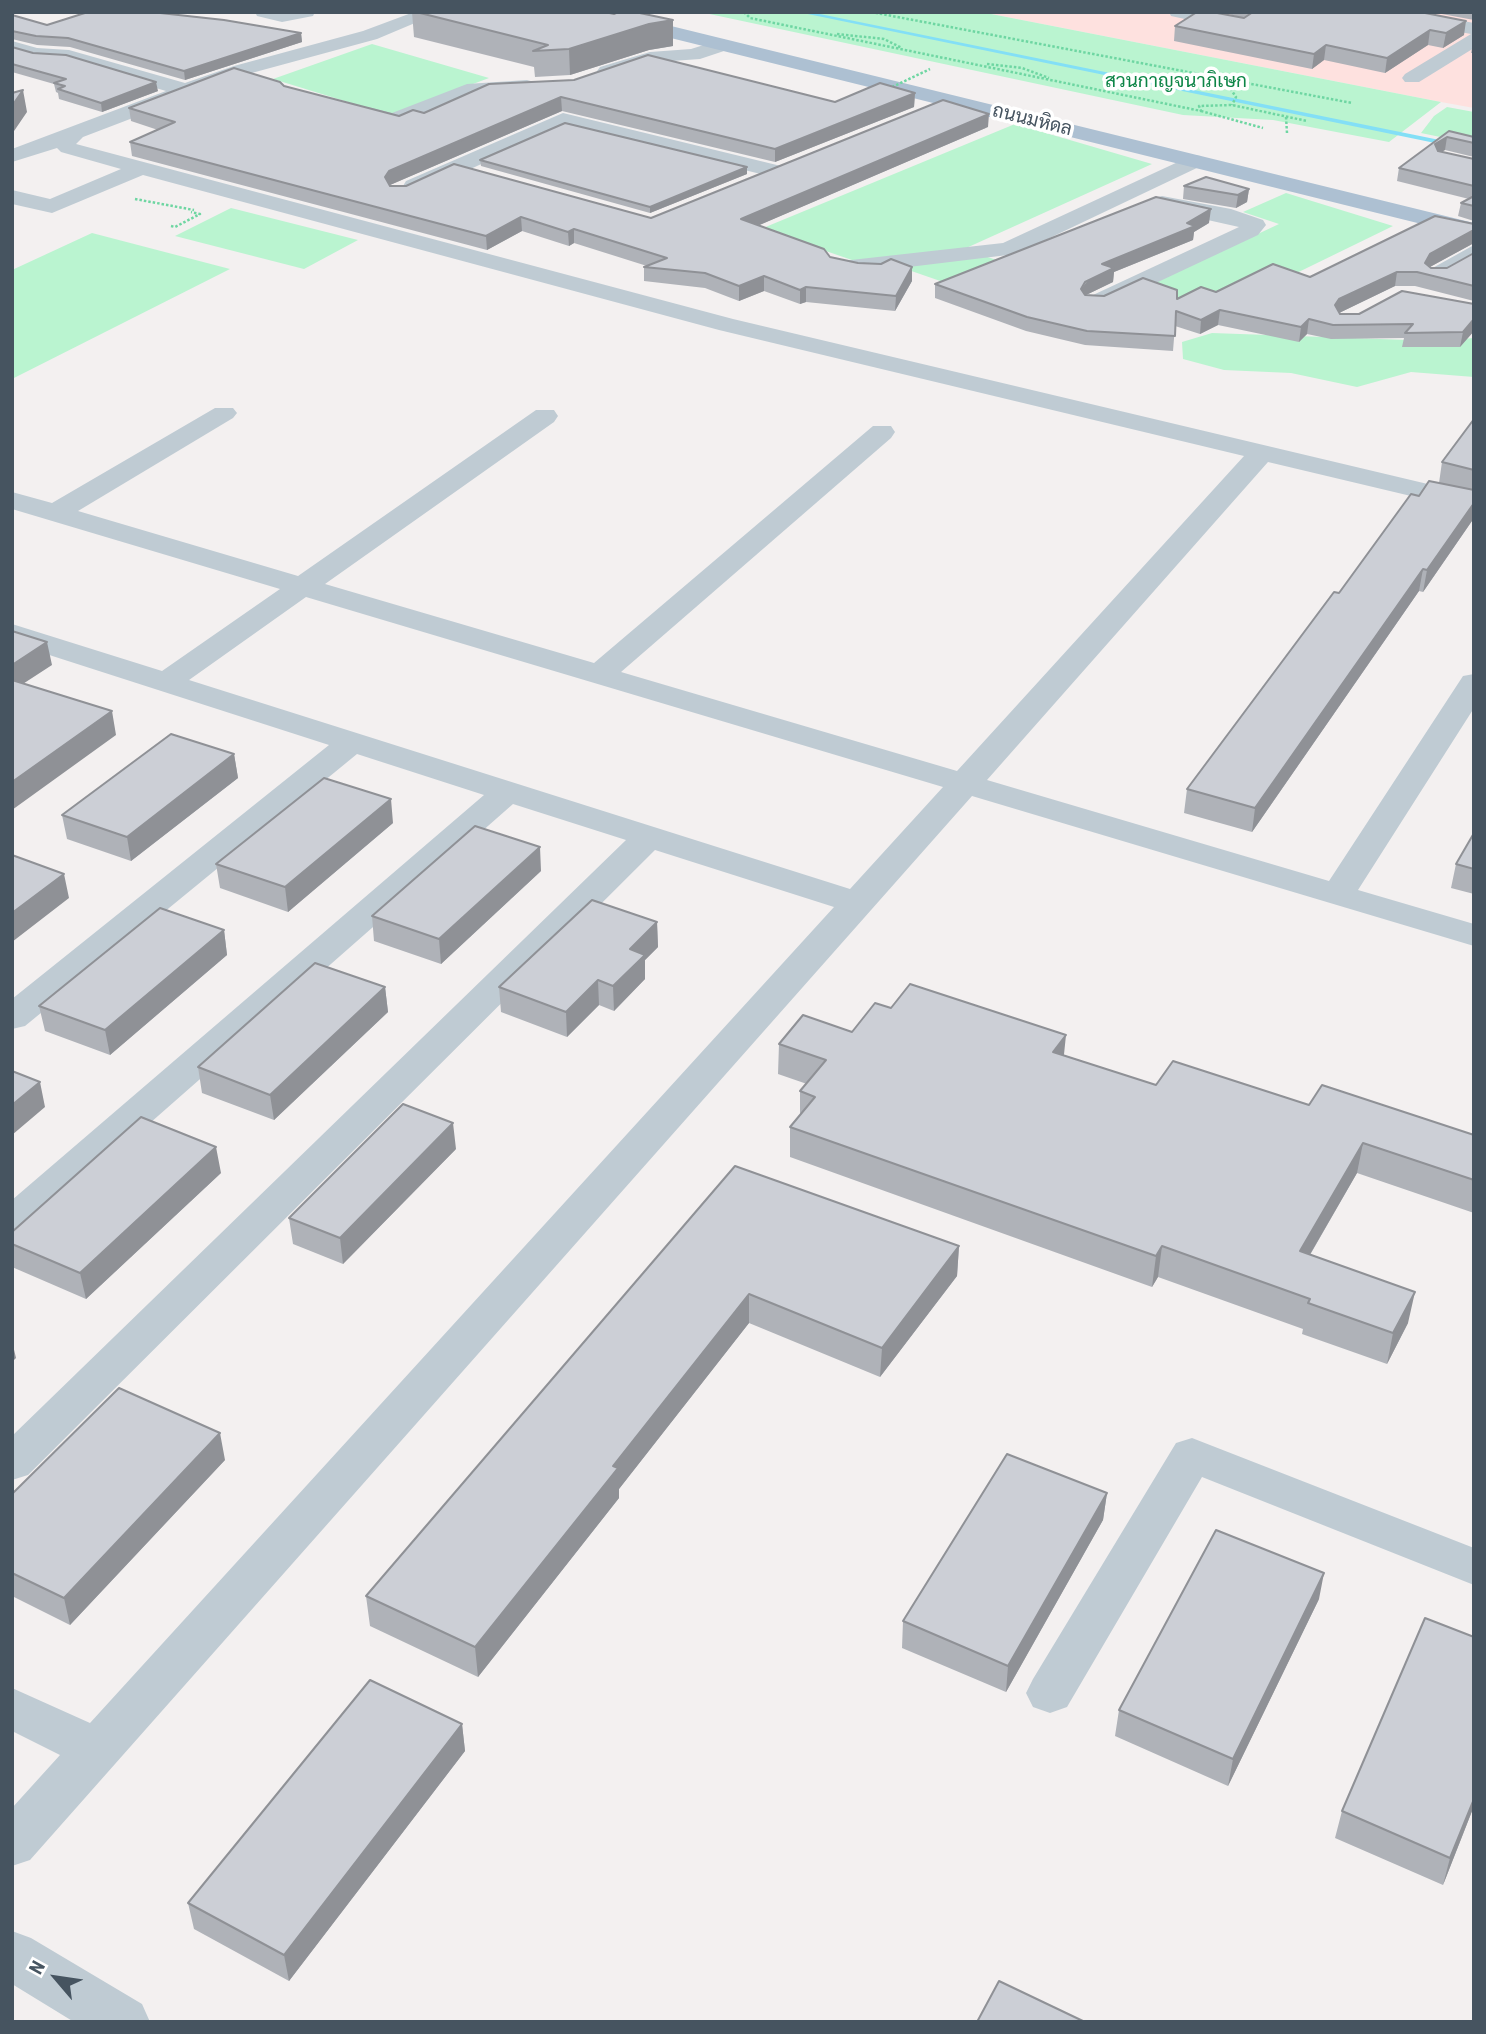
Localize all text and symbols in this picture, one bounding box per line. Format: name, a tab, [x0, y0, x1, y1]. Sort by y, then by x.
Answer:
park label: สวนกาญจนาภิเษก	[1105, 71, 1247, 93]
street label: ถนนมหิดล	[990, 100, 1074, 142]
north arrow	[21, 1943, 91, 2013]
text: N	[24, 1957, 50, 1978]

